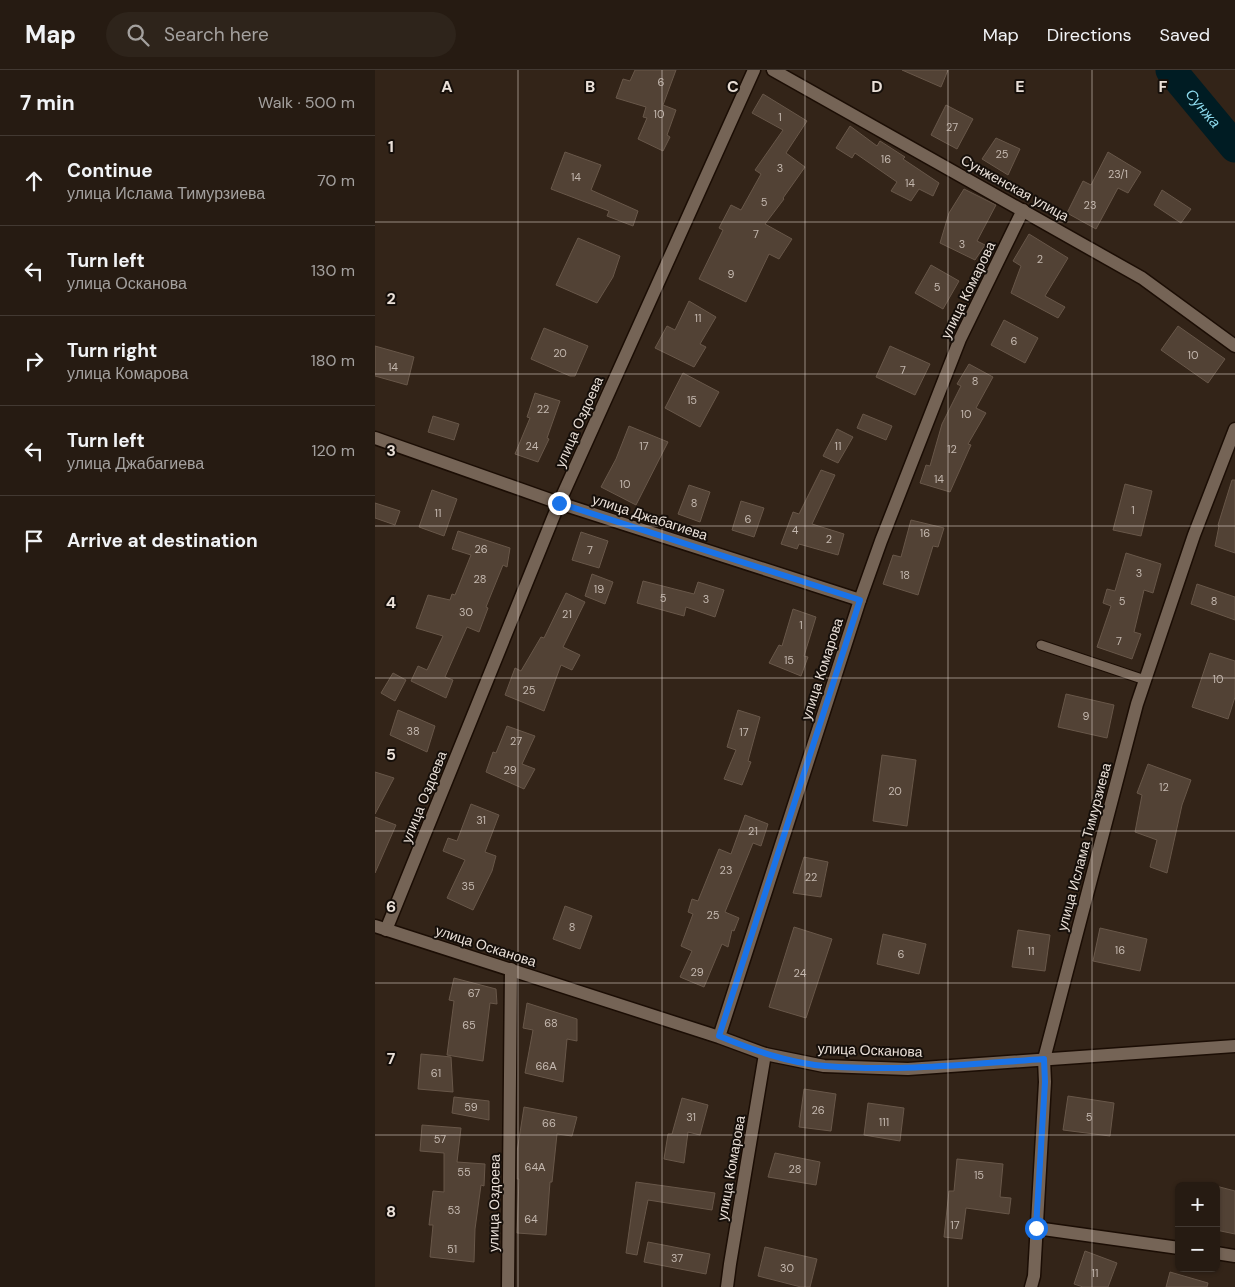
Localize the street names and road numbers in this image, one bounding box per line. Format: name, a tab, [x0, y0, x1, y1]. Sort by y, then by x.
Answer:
street label: Сунженская улица	[958, 151, 1072, 225]
street label: улица Комарова	[937, 238, 999, 342]
street label: улица Оздоева	[551, 373, 607, 470]
street label: улица Джабагиева	[590, 490, 710, 544]
street label: улица Комарова	[797, 616, 847, 722]
street label: улица Оздоева	[397, 748, 451, 846]
street label: улица Ислама Тимурзиева	[1053, 761, 1115, 933]
street label: улица Осканова	[433, 921, 539, 971]
street label: улица Осканова	[817, 1039, 923, 1061]
street label: улица Комарова	[713, 1114, 749, 1222]
street label: улица Оздоева	[484, 1154, 504, 1252]

